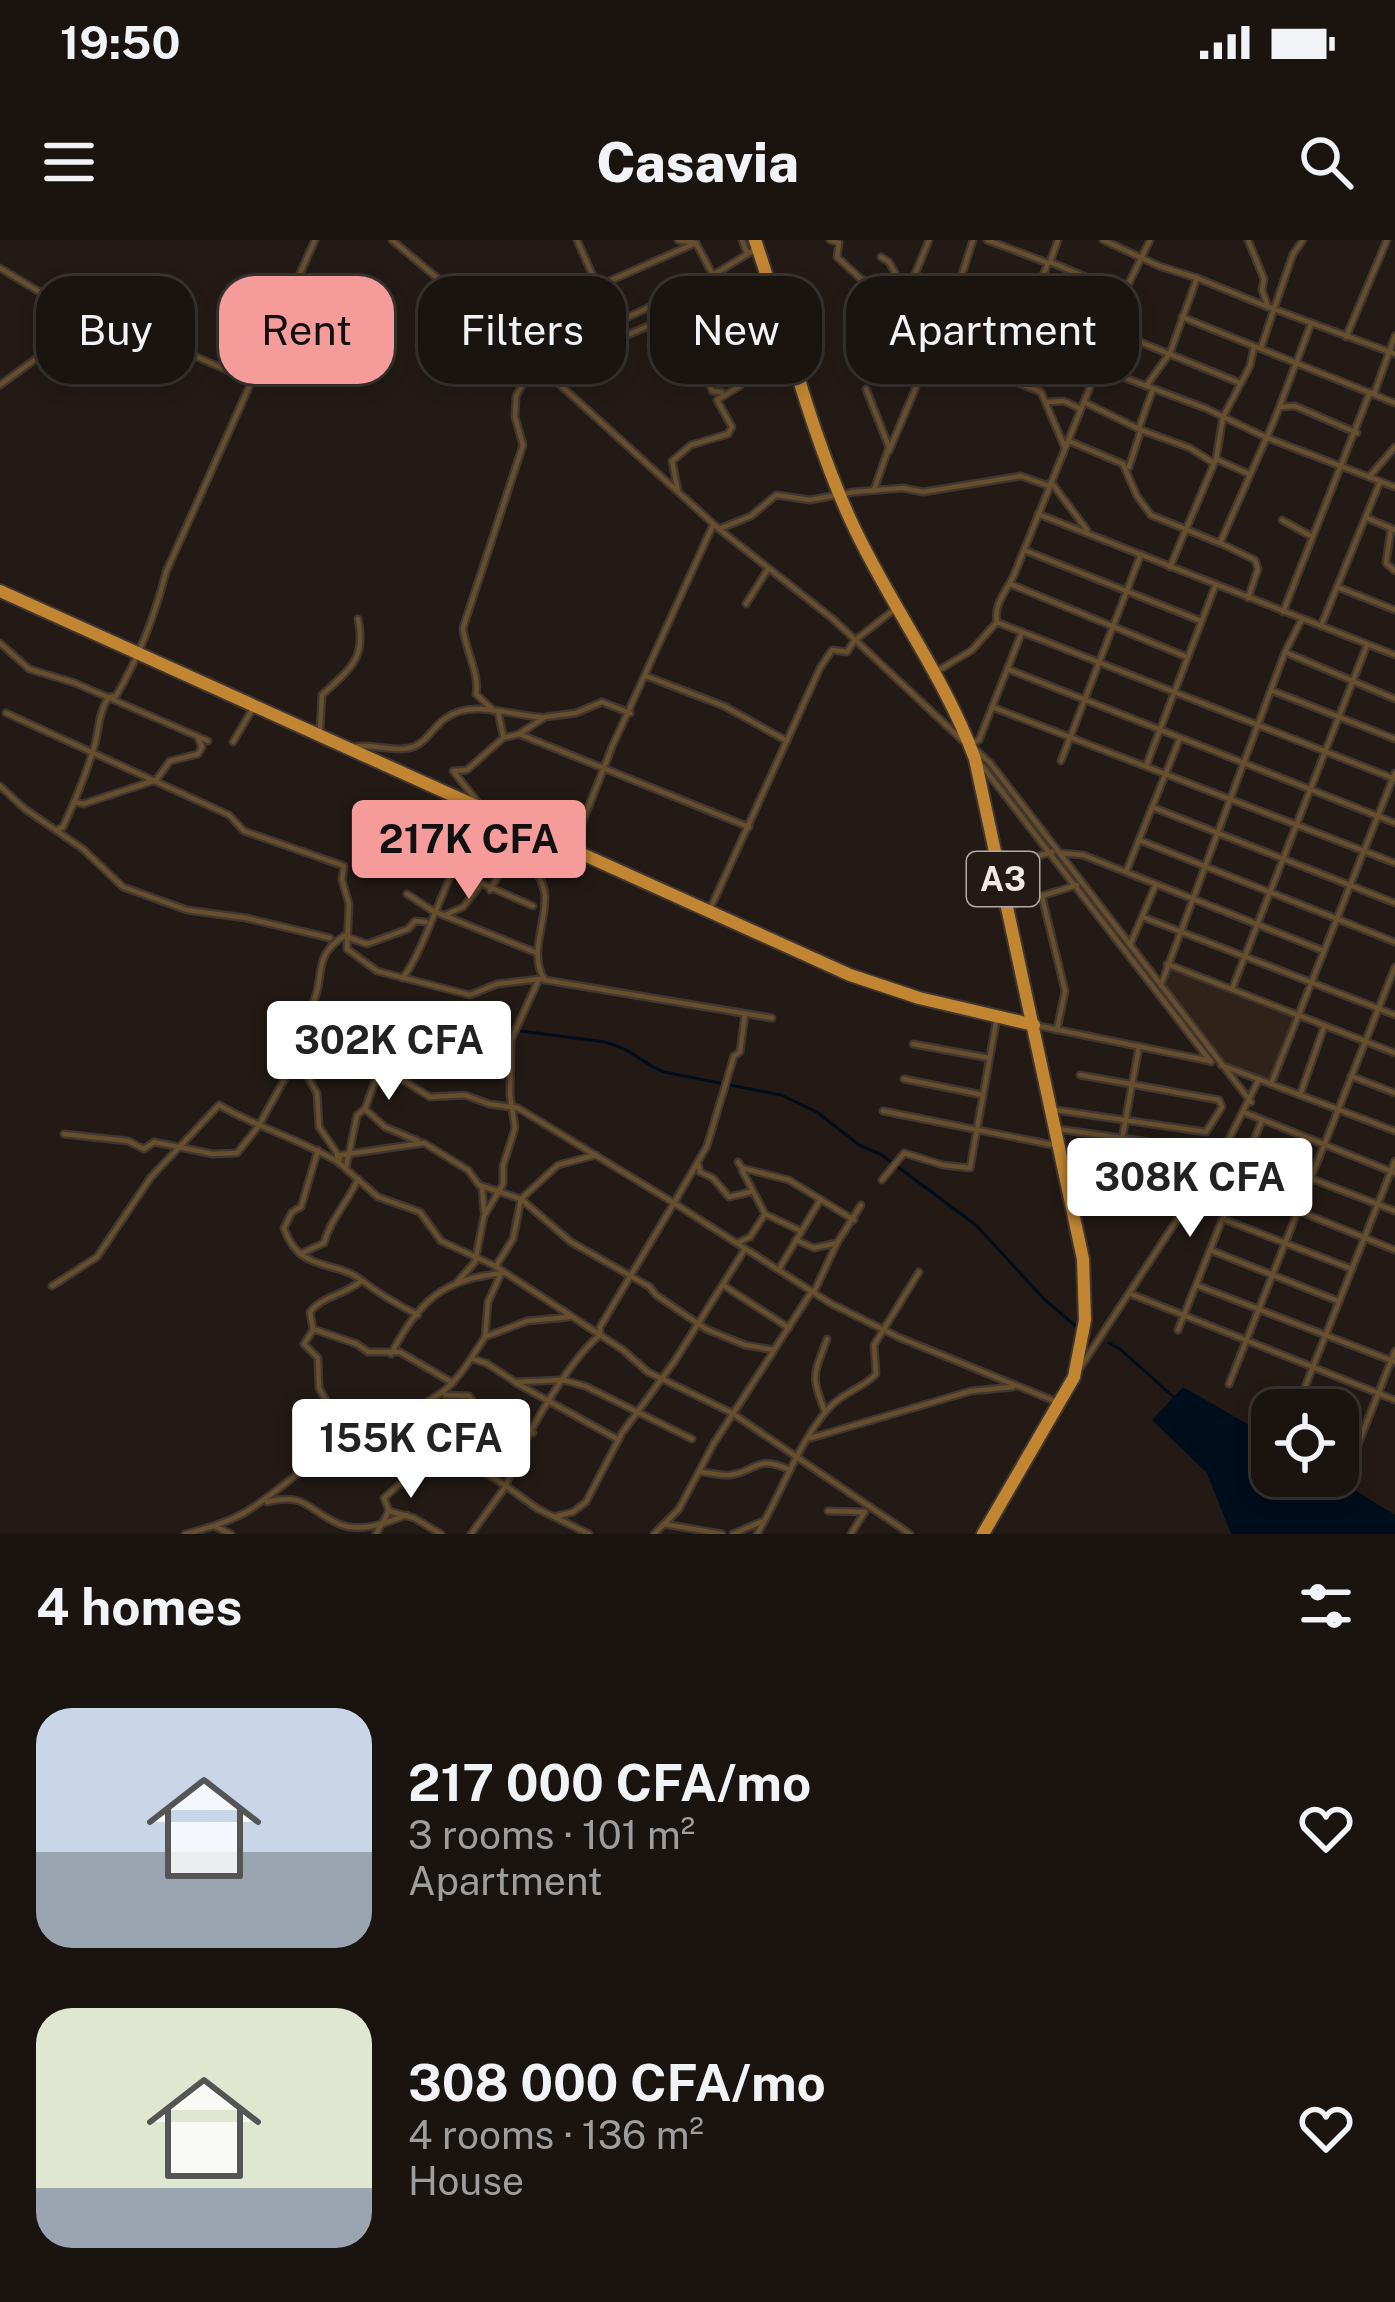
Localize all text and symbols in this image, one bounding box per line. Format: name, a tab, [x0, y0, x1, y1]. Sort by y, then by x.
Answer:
text: 19:50	[60, 16, 180, 69]
icon: menu	[36, 129, 102, 195]
icon: search	[1293, 129, 1359, 195]
text: Casavia	[596, 131, 799, 194]
chip: Buy	[36, 276, 195, 384]
chip: Rent	[219, 276, 394, 384]
chip: Filters	[418, 276, 626, 384]
chip: New	[650, 276, 822, 384]
chip: Apartment	[846, 276, 1139, 384]
pin: 217K CFA	[345, 800, 593, 902]
text: 217K CFA	[379, 816, 559, 862]
road number: A3	[967, 852, 1039, 906]
pin: 302K CFA	[265, 1001, 513, 1103]
text: 302K CFA	[294, 1017, 484, 1063]
pin: 308K CFA	[1066, 1138, 1314, 1240]
text: 308K CFA	[1094, 1154, 1286, 1200]
map controls	[1251, 1389, 1359, 1497]
button: locate	[1251, 1389, 1359, 1497]
pin: 155K CFA	[287, 1399, 535, 1501]
text: 155K CFA	[319, 1415, 503, 1461]
icon: filters	[1293, 1573, 1359, 1639]
text: 4 homes	[36, 1577, 242, 1636]
text: 217 000 CFA/mo	[408, 1753, 811, 1812]
icon: home	[132, 1756, 276, 1900]
icon: heart	[1293, 1795, 1359, 1861]
text: 3 rooms · 101 m²	[408, 1812, 695, 1858]
text: Apartment	[408, 1858, 603, 1904]
text: 308 000 CFA/mo	[408, 2053, 826, 2112]
icon: home	[132, 2056, 276, 2200]
icon: heart	[1293, 2095, 1359, 2161]
text: 4 rooms · 136 m²	[408, 2112, 704, 2158]
text: House	[408, 2158, 524, 2204]

